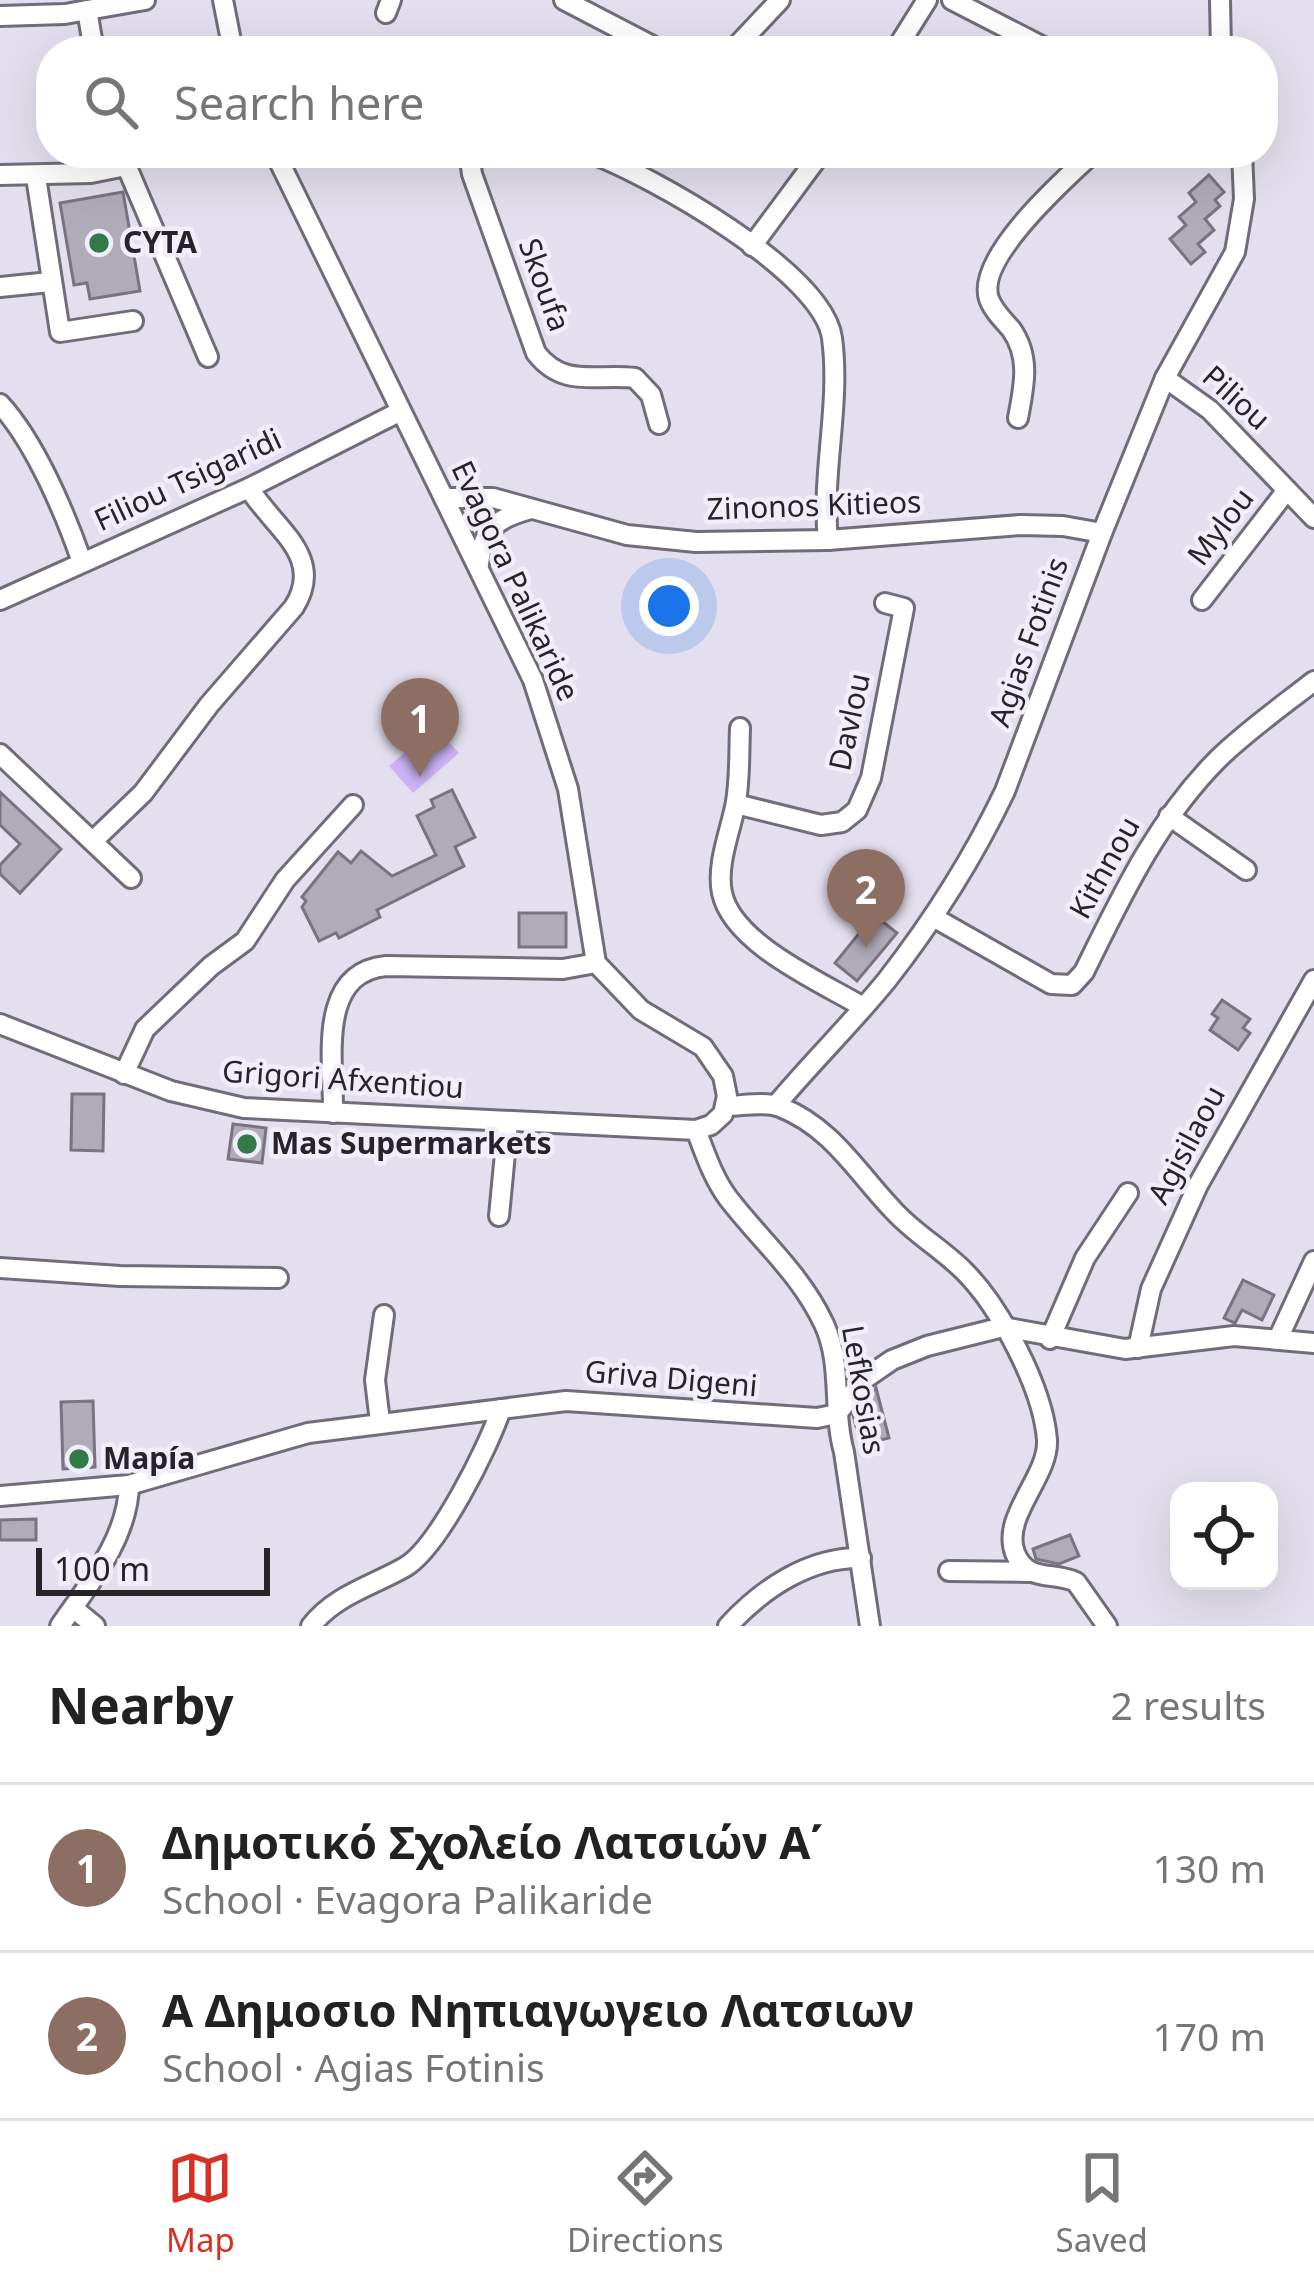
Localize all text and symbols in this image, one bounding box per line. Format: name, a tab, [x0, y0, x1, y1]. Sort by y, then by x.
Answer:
search box	[36, 36, 1278, 168]
icon: search	[78, 69, 144, 135]
text: Search here	[174, 72, 424, 133]
place label: CYTA	[123, 221, 197, 262]
marker: CYTA	[86, 230, 112, 256]
street label: Skoufa	[510, 232, 581, 337]
street label: Piliou	[1194, 356, 1280, 438]
street label: Filiou Tsigaridi	[87, 417, 288, 540]
street label: Evagora Palikaride	[443, 454, 590, 707]
street label: Mylou	[1177, 479, 1262, 573]
street label: Zinonos Kitieos	[706, 480, 922, 529]
street label: Agias Fotinis	[978, 551, 1077, 732]
your location	[639, 576, 699, 636]
street label: Davlou	[818, 669, 879, 774]
pin: 1	[381, 678, 459, 777]
street label: Kithnou	[1059, 809, 1149, 926]
pin: 2	[827, 849, 905, 948]
street label: Grigori Afxentiou	[221, 1050, 465, 1107]
street label: Agisilaou	[1137, 1078, 1234, 1211]
place label: Mas Supermarkets	[271, 1122, 552, 1163]
marker: Mas Supermarkets	[234, 1131, 260, 1157]
street label: Lefkosias	[833, 1322, 896, 1458]
street label: Griva Digeni	[583, 1350, 759, 1405]
place label: Mapía	[103, 1437, 195, 1478]
marker: Mapía	[66, 1446, 92, 1472]
map controls	[1170, 1482, 1278, 1590]
button: locate	[1170, 1482, 1278, 1590]
scale bar	[36, 1542, 270, 1595]
text: 100 m	[54, 1546, 150, 1591]
text: Nearby	[48, 1669, 234, 1739]
text: 2 results	[1111, 1678, 1266, 1731]
text: Δημοτικό Σχολείο Λατσιών Α΄	[162, 1811, 823, 1872]
text: 1	[76, 1841, 98, 1894]
text: 130 m	[1152, 1841, 1266, 1894]
text: School · Evagora Palikaride	[162, 1872, 653, 1925]
text: Α Δημοσιο Νηπιαγωγειο Λατσιων	[162, 1979, 914, 2040]
text: 2	[76, 2009, 98, 2062]
text: 170 m	[1152, 2009, 1266, 2062]
text: School · Agias Fotinis	[162, 2040, 545, 2093]
tab: Map	[166, 2145, 235, 2262]
tab: Directions	[567, 2145, 724, 2262]
tab: Saved	[1056, 2145, 1148, 2262]

